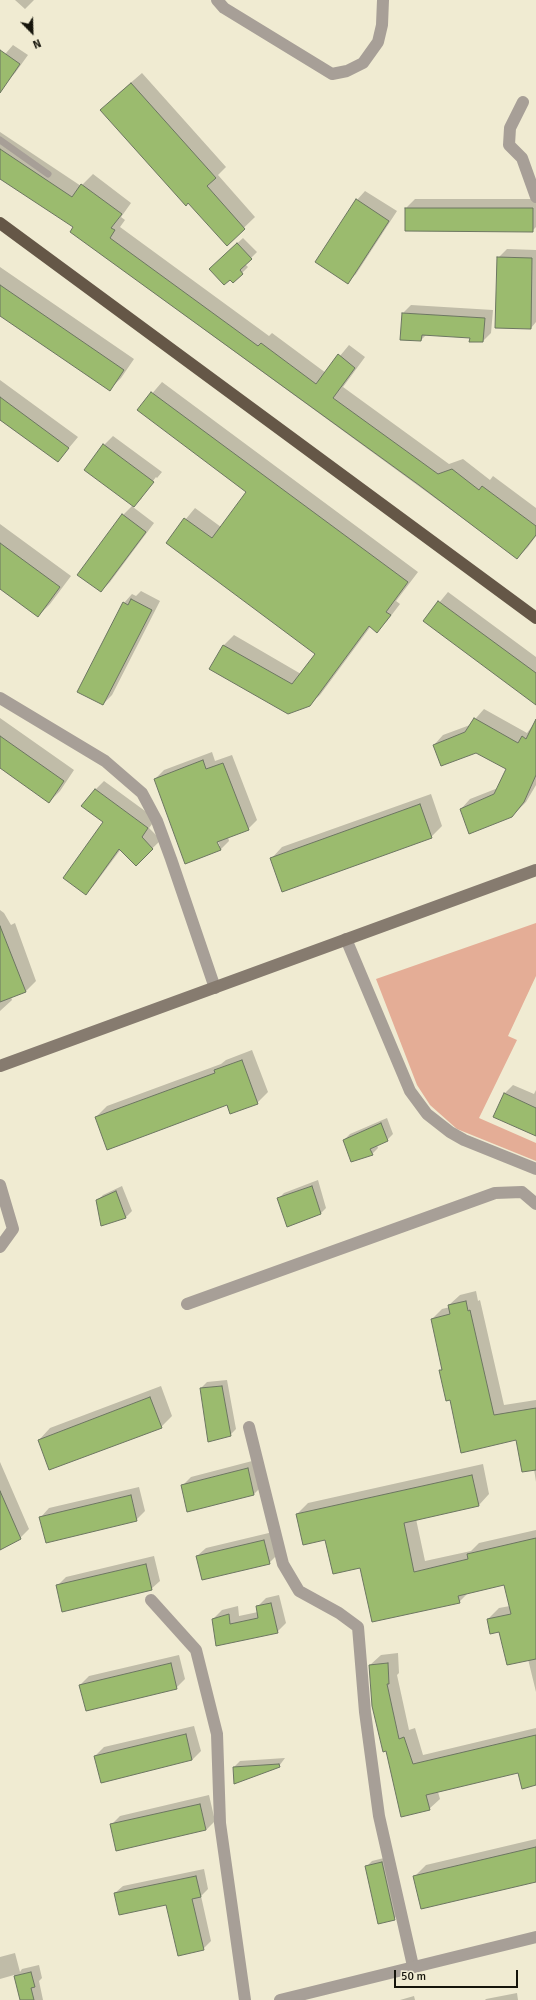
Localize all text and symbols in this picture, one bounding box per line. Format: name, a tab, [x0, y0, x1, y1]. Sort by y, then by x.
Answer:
north arrow	[12, 12, 52, 52]
text: N	[31, 36, 43, 51]
scale bar	[396, 1962, 520, 1988]
text: 50 m	[401, 1969, 426, 1984]

